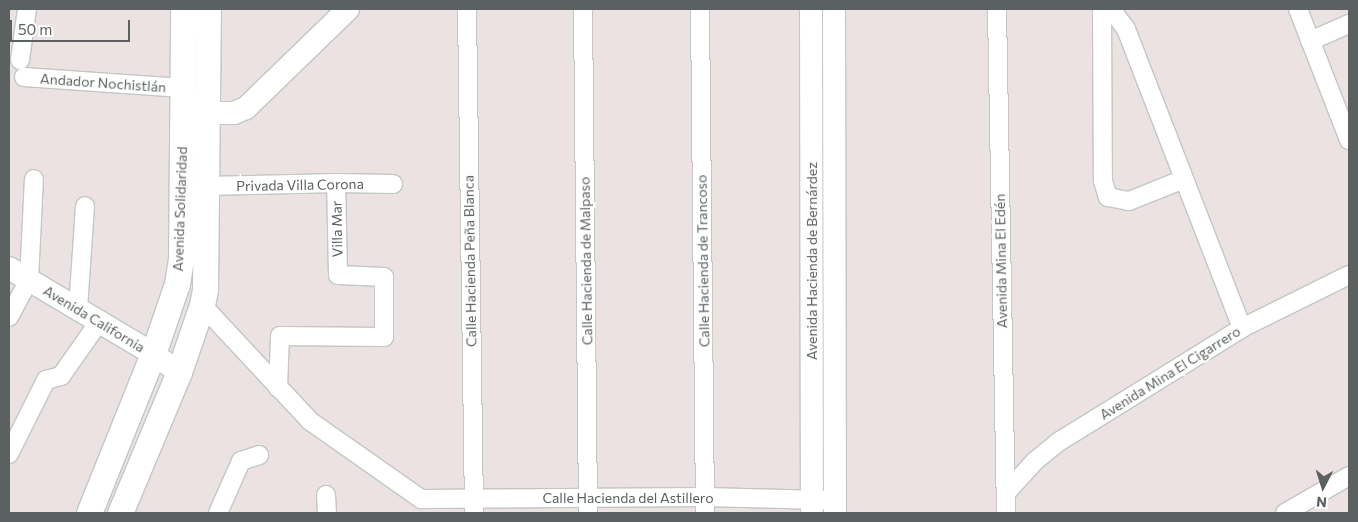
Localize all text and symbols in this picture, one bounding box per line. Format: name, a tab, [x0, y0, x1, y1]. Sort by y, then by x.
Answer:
scale bar	[12, 10, 132, 42]
text: 50 m	[18, 20, 52, 38]
street label: Andador Nochistlán	[39, 70, 167, 96]
street label: Avenida Solidaridad	[169, 146, 191, 272]
street label: Avenida Hacienda de Bernárdez	[804, 162, 820, 360]
street label: Privada Villa Corona	[236, 175, 364, 195]
street label: Calle Hacienda Peña Blanca	[460, 175, 480, 347]
street label: Calle Hacienda de Trancoso	[693, 175, 713, 347]
street label: Calle Hacienda de Malpaso	[576, 177, 596, 345]
street label: Avenida Mina El Edén	[991, 194, 1011, 328]
street label: Villa Mar	[328, 201, 346, 257]
street label: Avenida California	[40, 282, 148, 356]
street label: Avenida Mina El Cigarrero	[1097, 323, 1243, 423]
north arrow	[1298, 462, 1348, 512]
street label: Calle Hacienda del Astillero	[542, 490, 714, 506]
text: N	[1316, 494, 1328, 511]

